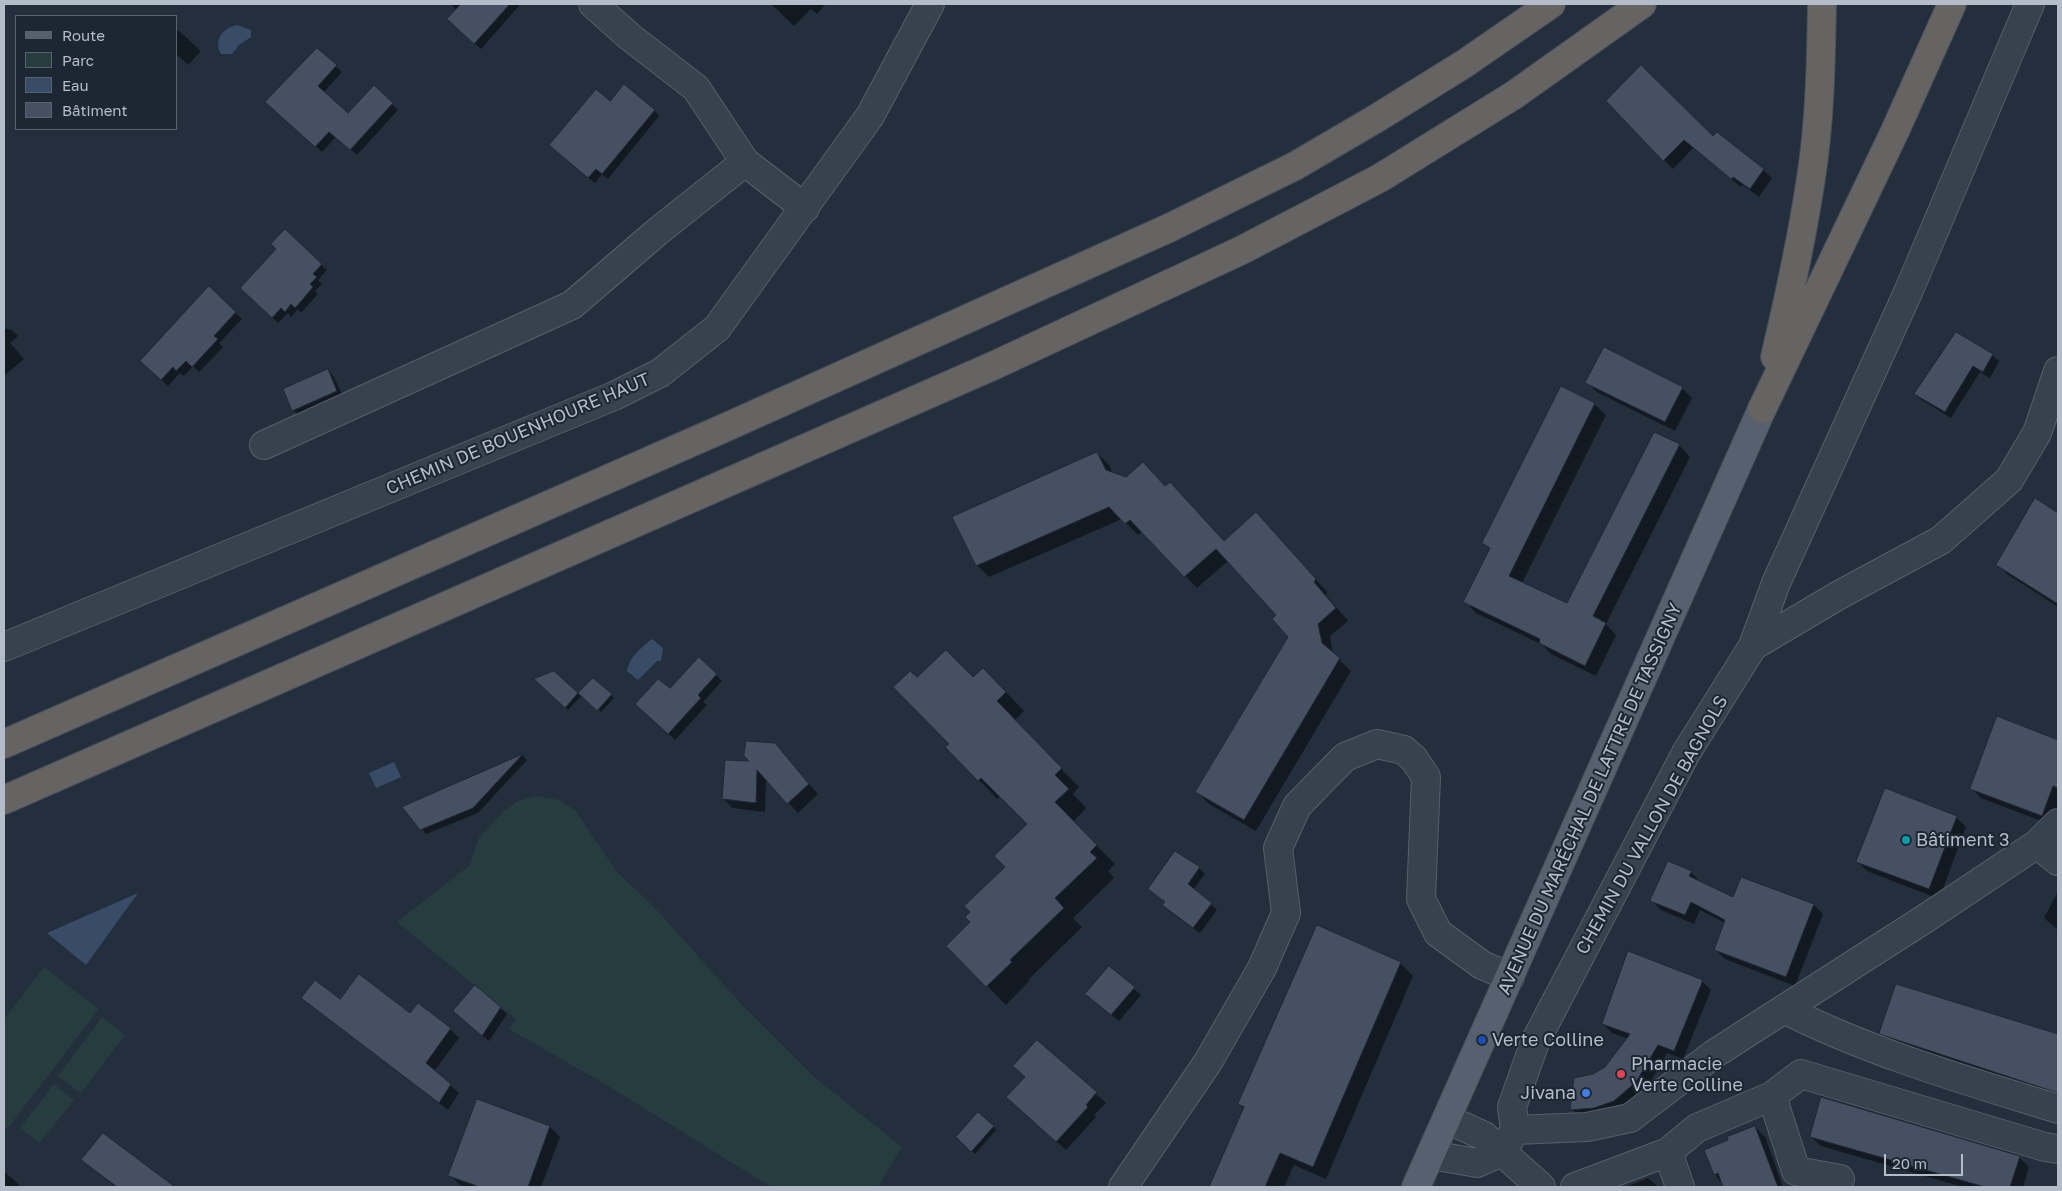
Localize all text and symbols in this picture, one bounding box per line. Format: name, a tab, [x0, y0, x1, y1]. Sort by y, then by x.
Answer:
legend	[15, 15, 178, 130]
text: Route	[62, 26, 105, 44]
text: Parc	[62, 51, 94, 69]
text: Eau	[62, 76, 89, 94]
text: Bâtiment	[62, 101, 127, 119]
street label: CHEMIN DE BOUENHOURE HAUT	[383, 368, 653, 500]
street label: AVENUE DU MARÉCHAL DE LATTRE DE TASSIGNY	[1494, 600, 1686, 998]
street label: CHEMIN DU VALLON DE BAGNOLS	[1572, 692, 1732, 958]
place label: Bâtiment 3	[1916, 829, 2010, 851]
marker: Bâtiment 3	[1900, 834, 1912, 846]
place label: Verte Colline	[1492, 1029, 1604, 1051]
marker: Verte Colline	[1476, 1034, 1488, 1046]
place label: Pharmacie Verte Colline	[1631, 1053, 1743, 1096]
marker: Pharmacie Verte Colline	[1615, 1068, 1627, 1080]
place label: Jivana	[1520, 1082, 1576, 1104]
marker: Jivana	[1580, 1087, 1592, 1099]
scale bar	[1887, 1144, 1966, 1176]
text: 20 m	[1892, 1154, 1927, 1172]

